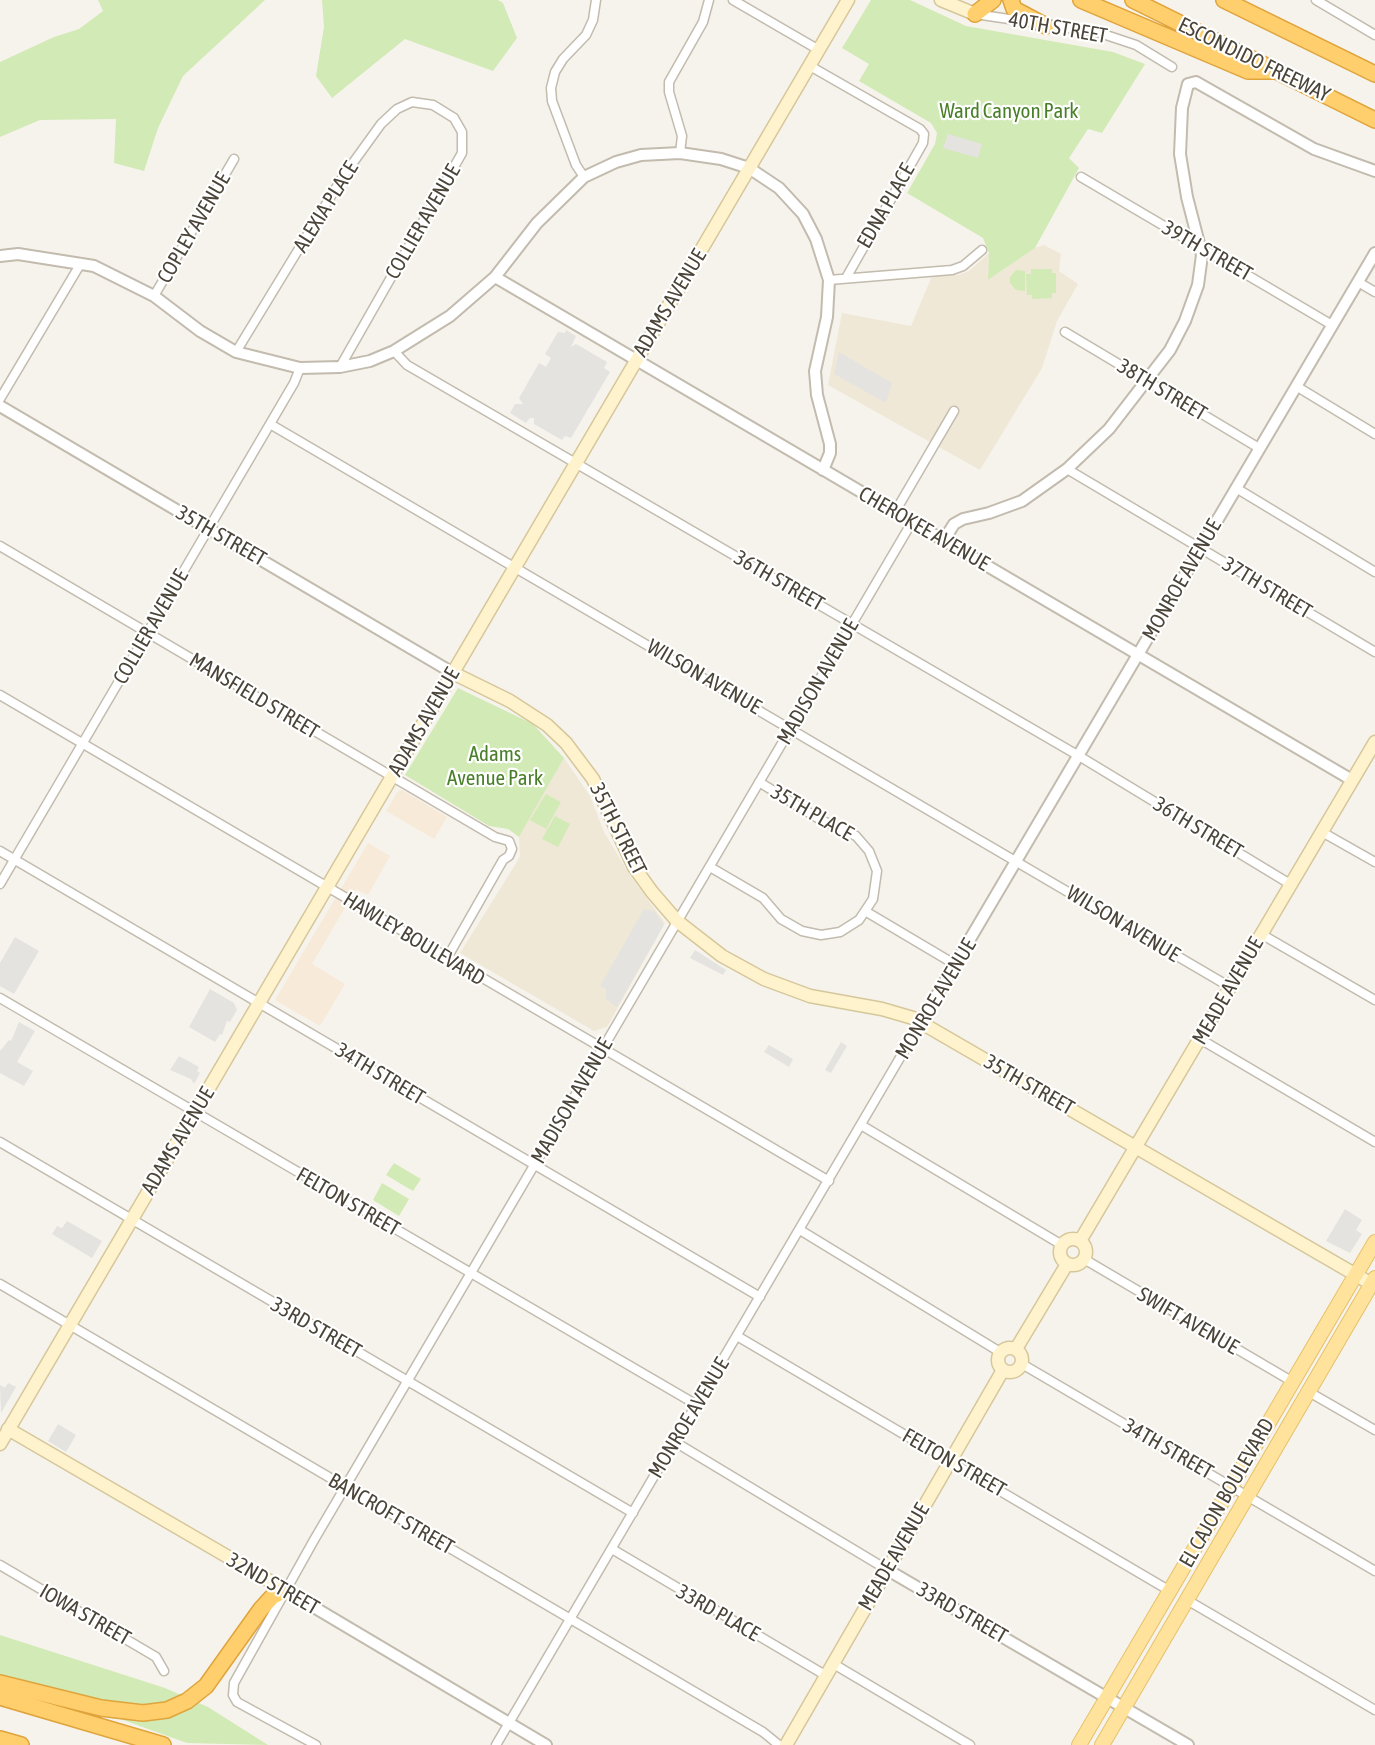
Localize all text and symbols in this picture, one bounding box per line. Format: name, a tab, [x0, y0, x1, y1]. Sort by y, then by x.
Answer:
street label: 40TH STREET	[1007, 7, 1109, 49]
street label: ESCONDIDO FREEWAY	[1174, 12, 1334, 108]
park label: Ward Canyon Park	[939, 98, 1079, 124]
street label: ALEXIA PLACE	[288, 157, 364, 257]
street label: EDNA PLACE	[852, 159, 920, 253]
street label: COLLIER AVENUE	[380, 160, 466, 284]
street label: COPLEY AVENUE	[152, 168, 236, 288]
street label: 39TH STREET	[1158, 215, 1256, 287]
street label: ADAMS AVENUE	[628, 245, 712, 361]
street label: 38TH STREET	[1113, 354, 1211, 426]
street label: CHEROKEE AVENUE	[854, 481, 994, 577]
street label: 35TH STREET	[172, 500, 270, 572]
street label: MONROE AVENUE	[1137, 515, 1227, 645]
street label: 36TH STREET	[730, 545, 828, 617]
street label: 37TH STREET	[1218, 552, 1316, 624]
street label: COLLIER AVENUE	[108, 565, 194, 689]
street label: MADISON AVENUE	[772, 615, 864, 749]
street label: WILSON AVENUE	[642, 634, 766, 720]
street label: MANSFIELD STREET	[185, 647, 323, 745]
street label: ADAMS AVENUE	[383, 663, 465, 781]
park label: Adams Avenue Park	[447, 741, 543, 791]
street label: 35TH STREET	[584, 779, 652, 879]
street label: 35TH PLACE	[766, 779, 858, 847]
street label: 36TH STREET	[1149, 792, 1247, 864]
street label: WILSON AVENUE	[1062, 880, 1184, 968]
street label: HAWLEY BOULEVARD	[339, 887, 489, 991]
street label: MEADE AVENUE	[1187, 933, 1269, 1049]
street label: MONROE AVENUE	[890, 934, 982, 1064]
street label: MADISON AVENUE	[526, 1034, 618, 1168]
street label: 34TH STREET	[331, 1038, 429, 1110]
street label: 35TH STREET	[980, 1049, 1078, 1121]
street label: ADAMS AVENUE	[136, 1083, 220, 1199]
street label: FELTON STREET	[292, 1162, 404, 1242]
street label: SWIFT AVENUE	[1133, 1282, 1243, 1360]
street label: 33RD STREET	[266, 1292, 366, 1364]
street label: MONROE AVENUE	[643, 1353, 735, 1483]
street label: 34TH STREET	[1119, 1413, 1217, 1485]
street label: EL CAJON BOULEVARD	[1174, 1414, 1280, 1572]
street label: FELTON STREET	[898, 1423, 1010, 1503]
street label: BANCROFT STREET	[324, 1468, 458, 1560]
street label: MEADE AVENUE	[853, 1499, 935, 1615]
street label: 32ND STREET	[222, 1547, 324, 1621]
street label: 33RD STREET	[912, 1577, 1012, 1649]
street label: IOWA STREET	[35, 1579, 135, 1651]
street label: 33RD PLACE	[672, 1579, 764, 1647]

